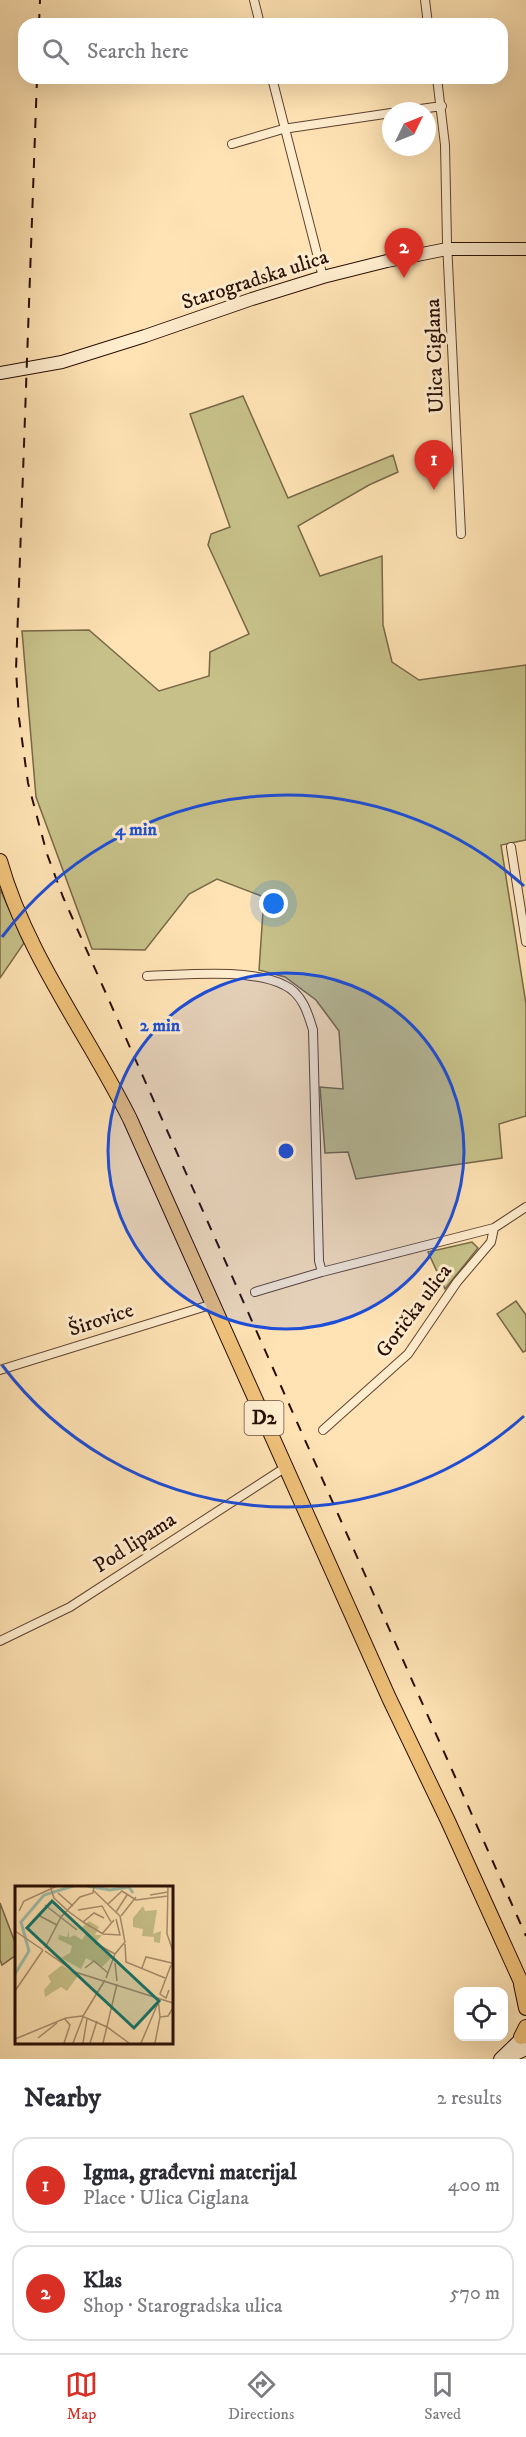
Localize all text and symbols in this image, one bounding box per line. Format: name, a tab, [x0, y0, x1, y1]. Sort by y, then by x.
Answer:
search box	[18, 18, 508, 84]
icon: search	[39, 35, 72, 68]
text: Search here	[87, 38, 189, 65]
north arrow	[382, 102, 436, 156]
pin: 2	[384, 228, 424, 278]
street label: Starogradska ulica	[178, 244, 332, 316]
street label: Ulica Ciglana	[420, 298, 450, 414]
pin: 1	[414, 440, 454, 490]
text: 4 min	[114, 819, 157, 841]
your location	[259, 889, 288, 918]
text: 2 min	[140, 1015, 181, 1037]
centre of rings	[276, 1141, 296, 1161]
street label: Gorička ulica	[370, 1259, 458, 1363]
street label: Širovice	[65, 1295, 137, 1343]
road number: D2	[244, 1401, 284, 1435]
street label: Pod lipama	[89, 1507, 181, 1579]
inset map	[15, 1886, 172, 2044]
map controls	[454, 1987, 508, 2041]
button: locate	[454, 1987, 508, 2041]
text: Nearby	[24, 2082, 101, 2115]
text: 2 results	[437, 2086, 502, 2111]
text: Igma, građevni materijal	[83, 2159, 297, 2186]
text: 1	[42, 2173, 49, 2198]
text: 400 m	[448, 2173, 500, 2198]
text: Place · Ulica Ciglana	[83, 2186, 249, 2211]
text: Klas	[83, 2267, 122, 2294]
text: 2	[41, 2281, 50, 2306]
text: 570 m	[449, 2281, 500, 2306]
text: Shop · Starogradska ulica	[83, 2294, 283, 2319]
tab: Map	[65, 2368, 98, 2424]
tab: Directions	[228, 2368, 294, 2424]
tab: Saved	[424, 2368, 461, 2424]

